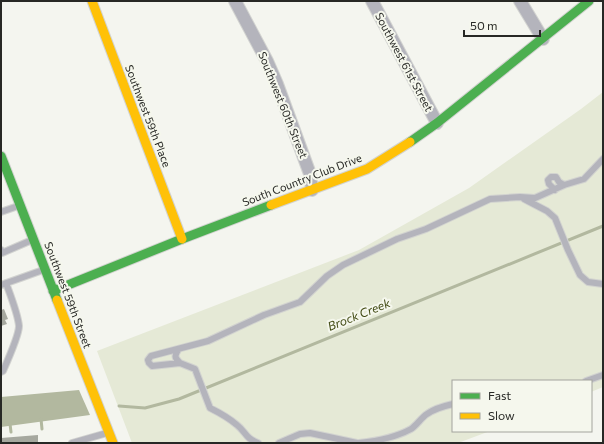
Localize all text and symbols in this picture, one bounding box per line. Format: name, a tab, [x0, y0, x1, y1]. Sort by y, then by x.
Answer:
street label: Southwest 61st Street	[373, 10, 436, 114]
scale bar	[464, 12, 540, 38]
text: 50 m	[470, 18, 498, 32]
street label: Southwest 60th Street	[256, 50, 311, 160]
street label: Southwest 59th Place	[123, 63, 174, 169]
street label: South Country Club Drive	[240, 151, 364, 208]
street label: Southwest 59th Street	[42, 240, 95, 350]
water label: Brock Creek	[325, 295, 392, 333]
legend	[452, 380, 592, 432]
text: Fast	[488, 388, 511, 402]
text: Slow	[488, 408, 515, 422]

